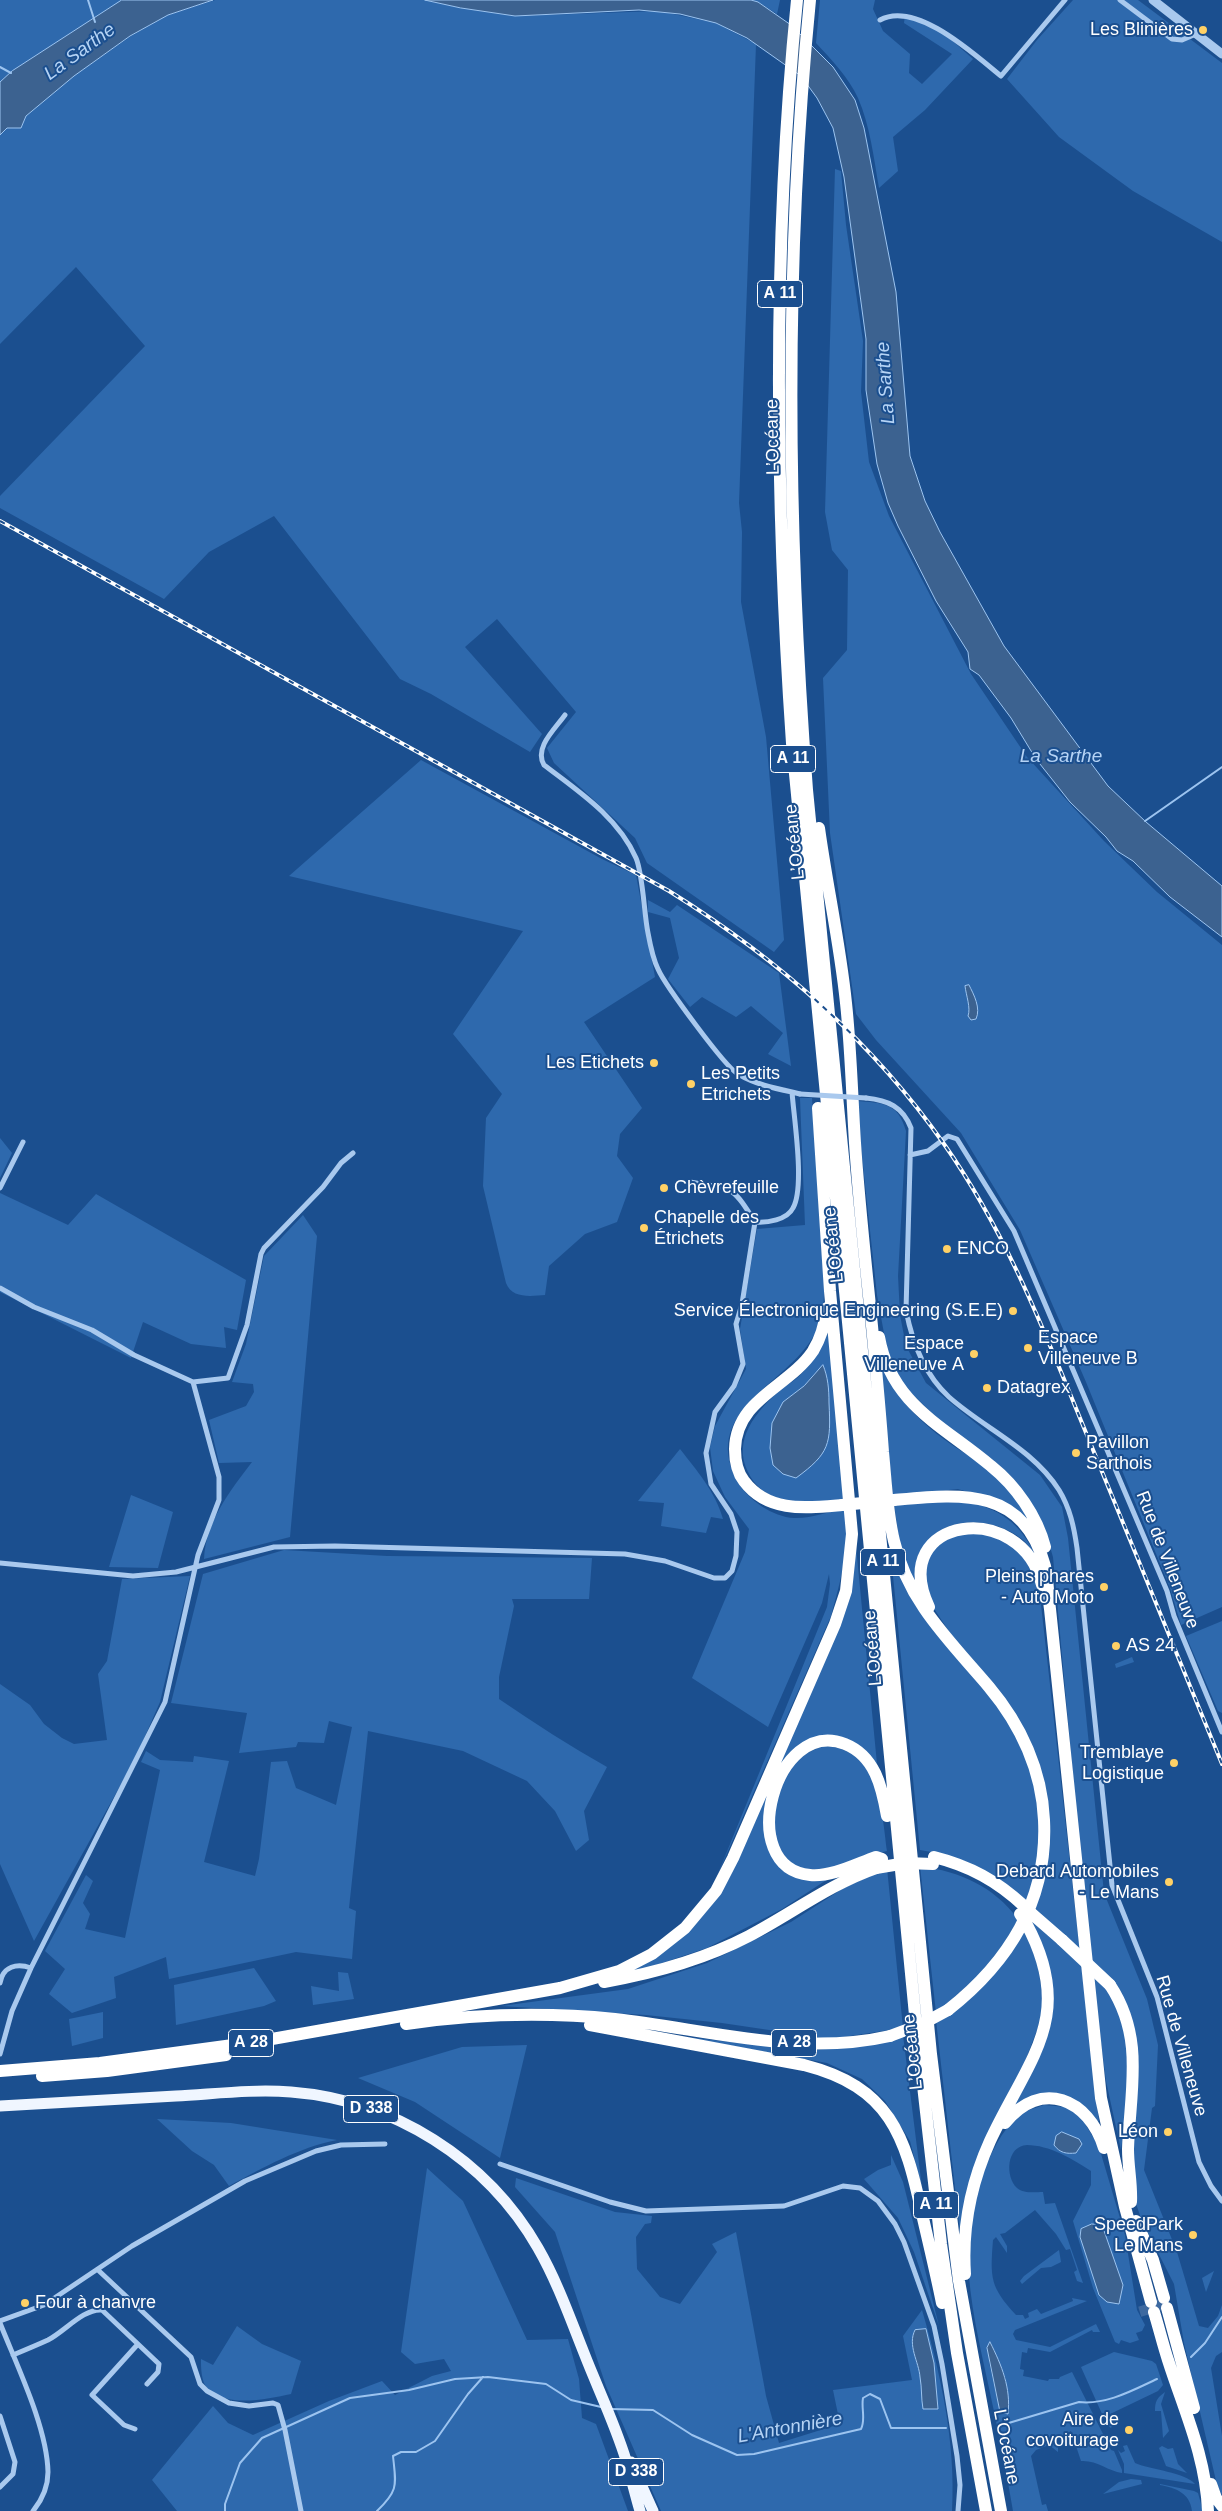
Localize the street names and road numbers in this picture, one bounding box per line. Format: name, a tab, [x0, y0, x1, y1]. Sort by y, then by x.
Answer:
road number: A 11	[758, 280, 802, 308]
street label: L’Océane	[762, 399, 784, 475]
road number: A 11	[770, 746, 816, 772]
street label: L’Océane	[780, 803, 810, 881]
street label: L’Océane	[819, 1206, 849, 1284]
street label: Rue de Villeneuve	[1131, 1488, 1203, 1632]
road number: A 11	[860, 1548, 906, 1575]
street label: L’Océane	[859, 1609, 887, 1687]
street label: Rue de Villeneuve	[1151, 1973, 1211, 2119]
street label: L’Océane	[898, 2013, 928, 2091]
road number: A 28	[228, 2030, 274, 2056]
road number: A 28	[772, 2030, 816, 2056]
road number: D 338	[344, 2096, 398, 2122]
road number: A 11	[914, 2192, 958, 2218]
street label: L’Océane	[988, 2408, 1024, 2486]
road number: D 338	[608, 2458, 664, 2486]

